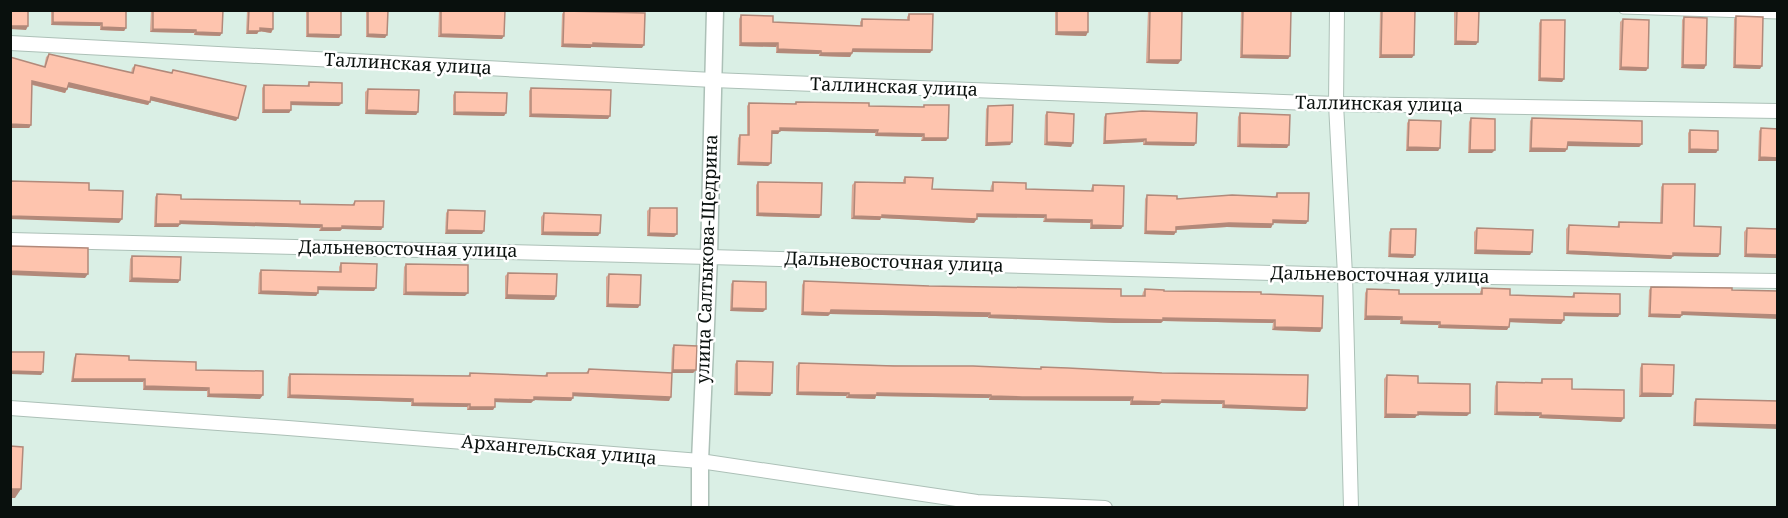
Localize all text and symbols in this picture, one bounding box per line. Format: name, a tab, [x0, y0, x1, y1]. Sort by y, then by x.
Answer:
street label: Таллинская улица	[324, 47, 493, 79]
street label: Таллинская улица	[810, 71, 978, 101]
street label: Таллинская улица	[1295, 90, 1463, 116]
street label: улица Салтыкова-Щедрина	[690, 134, 722, 384]
street label: Дальневосточная улица	[298, 234, 518, 262]
street label: Дальневосточная улица	[784, 245, 1004, 277]
street label: Дальневосточная улица	[1270, 260, 1490, 288]
street label: Архангельская улица	[460, 429, 658, 470]

